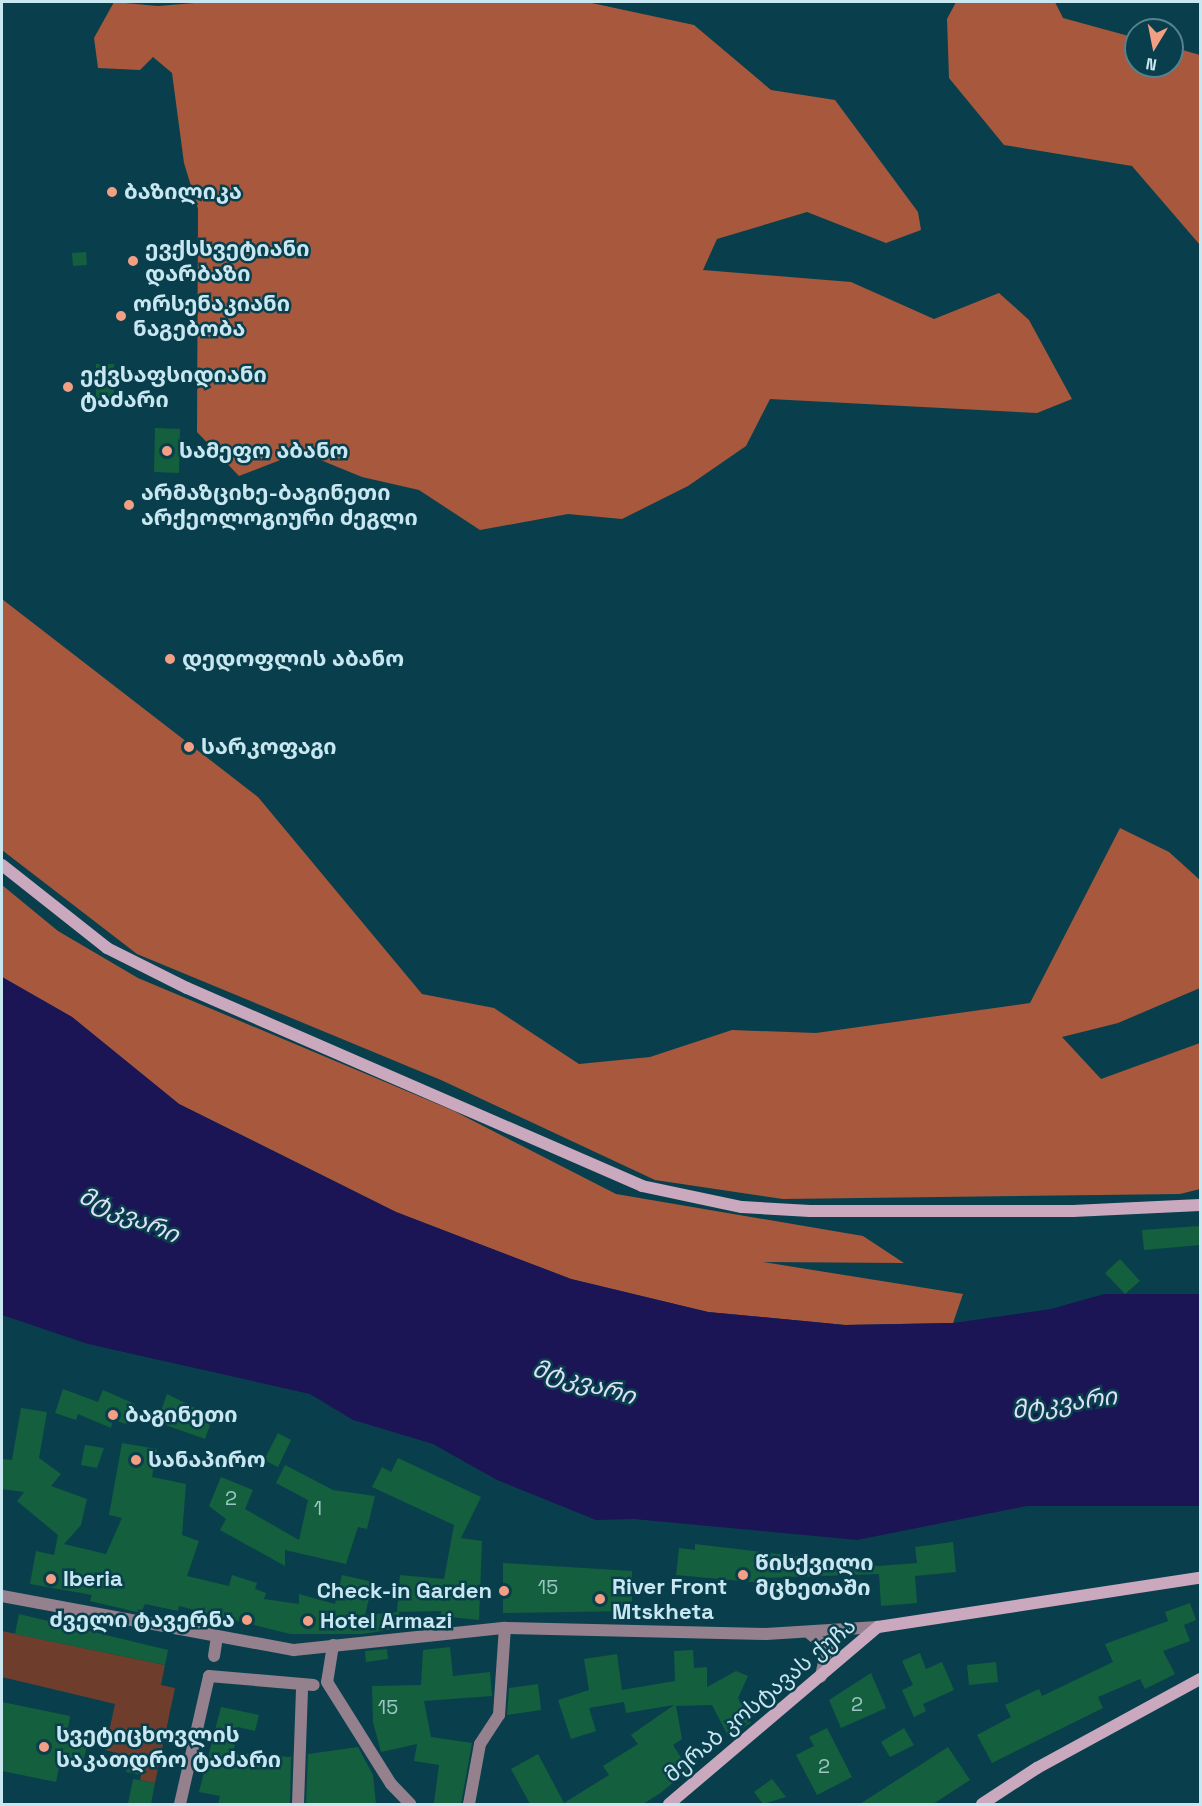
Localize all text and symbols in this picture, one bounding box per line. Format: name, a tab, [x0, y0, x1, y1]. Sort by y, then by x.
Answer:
north arrow	[1124, 18, 1184, 78]
text: N	[1144, 53, 1158, 76]
place label: ბაზილიკა	[124, 179, 242, 205]
marker: ბაზილიკა	[105, 185, 119, 199]
place label: ევქსსვეტიანი დარბაზი	[145, 235, 310, 286]
marker: ევქსსვეტიანი დარბაზი	[126, 254, 140, 268]
place label: ორსენაკიანი ნაგებობა	[133, 290, 290, 342]
marker: ორსენაკიანი ნაგებობა	[114, 309, 128, 323]
place label: ექვსაფსიდიანი ტაძარი	[80, 361, 267, 412]
marker: ექვსაფსიდიანი ტაძარი	[61, 380, 75, 394]
place label: სამეფო აბანო	[179, 438, 349, 464]
marker: სამეფო აბანო	[160, 444, 174, 458]
place label: არმაზციხე-ბაგინეთი არქეოლოგიური ძეგლი	[141, 479, 418, 530]
marker: არმაზციხე-ბაგინეთი არქეოლოგიური ძეგლი	[122, 498, 136, 512]
place label: დედოფლის აბანო	[182, 646, 404, 672]
marker: დედოფლის აბანო	[163, 652, 177, 666]
place label: სარკოფაგი	[201, 734, 337, 760]
marker: სარკოფაგი	[182, 740, 196, 754]
water label: მტკვარი	[75, 1181, 183, 1249]
water label: მტკვარი	[529, 1354, 639, 1410]
water label: მტკვარი	[1010, 1381, 1118, 1425]
place label: ბაგინეთი	[125, 1402, 238, 1428]
marker: ბაგინეთი	[106, 1408, 120, 1422]
place label: სანაპირო	[148, 1447, 266, 1473]
marker: სანაპირო	[129, 1453, 143, 1467]
house number: 2	[225, 1486, 237, 1510]
house number: 1	[314, 1496, 322, 1520]
place label: წისქვილი მცხეთაში	[755, 1549, 874, 1600]
place label: Iberia	[63, 1566, 123, 1592]
marker: წისქვილი მცხეთაში	[736, 1568, 750, 1582]
marker: Iberia	[44, 1572, 58, 1586]
place label: River Front Mtskheta	[612, 1573, 727, 1624]
house number: 15	[538, 1575, 558, 1599]
place label: Check-in Garden	[317, 1578, 492, 1604]
marker: Check-in Garden	[497, 1584, 511, 1598]
marker: River Front Mtskheta	[593, 1592, 607, 1606]
place label: ძველი ტავერნა	[49, 1607, 235, 1633]
place label: Hotel Armazi	[320, 1608, 453, 1634]
street label: მერაბ კოსტავას ქუჩა	[659, 1612, 861, 1788]
marker: ძველი ტავერნა	[240, 1613, 254, 1627]
marker: Hotel Armazi	[301, 1614, 315, 1628]
house number: 2	[851, 1692, 863, 1716]
house number: 15	[378, 1695, 398, 1719]
place label: სვეტიცხოვლის საკათდრო ტაძარი	[56, 1721, 281, 1772]
marker: სვეტიცხოვლის საკათდრო ტაძარი	[37, 1740, 51, 1754]
house number: 2	[818, 1754, 830, 1778]

